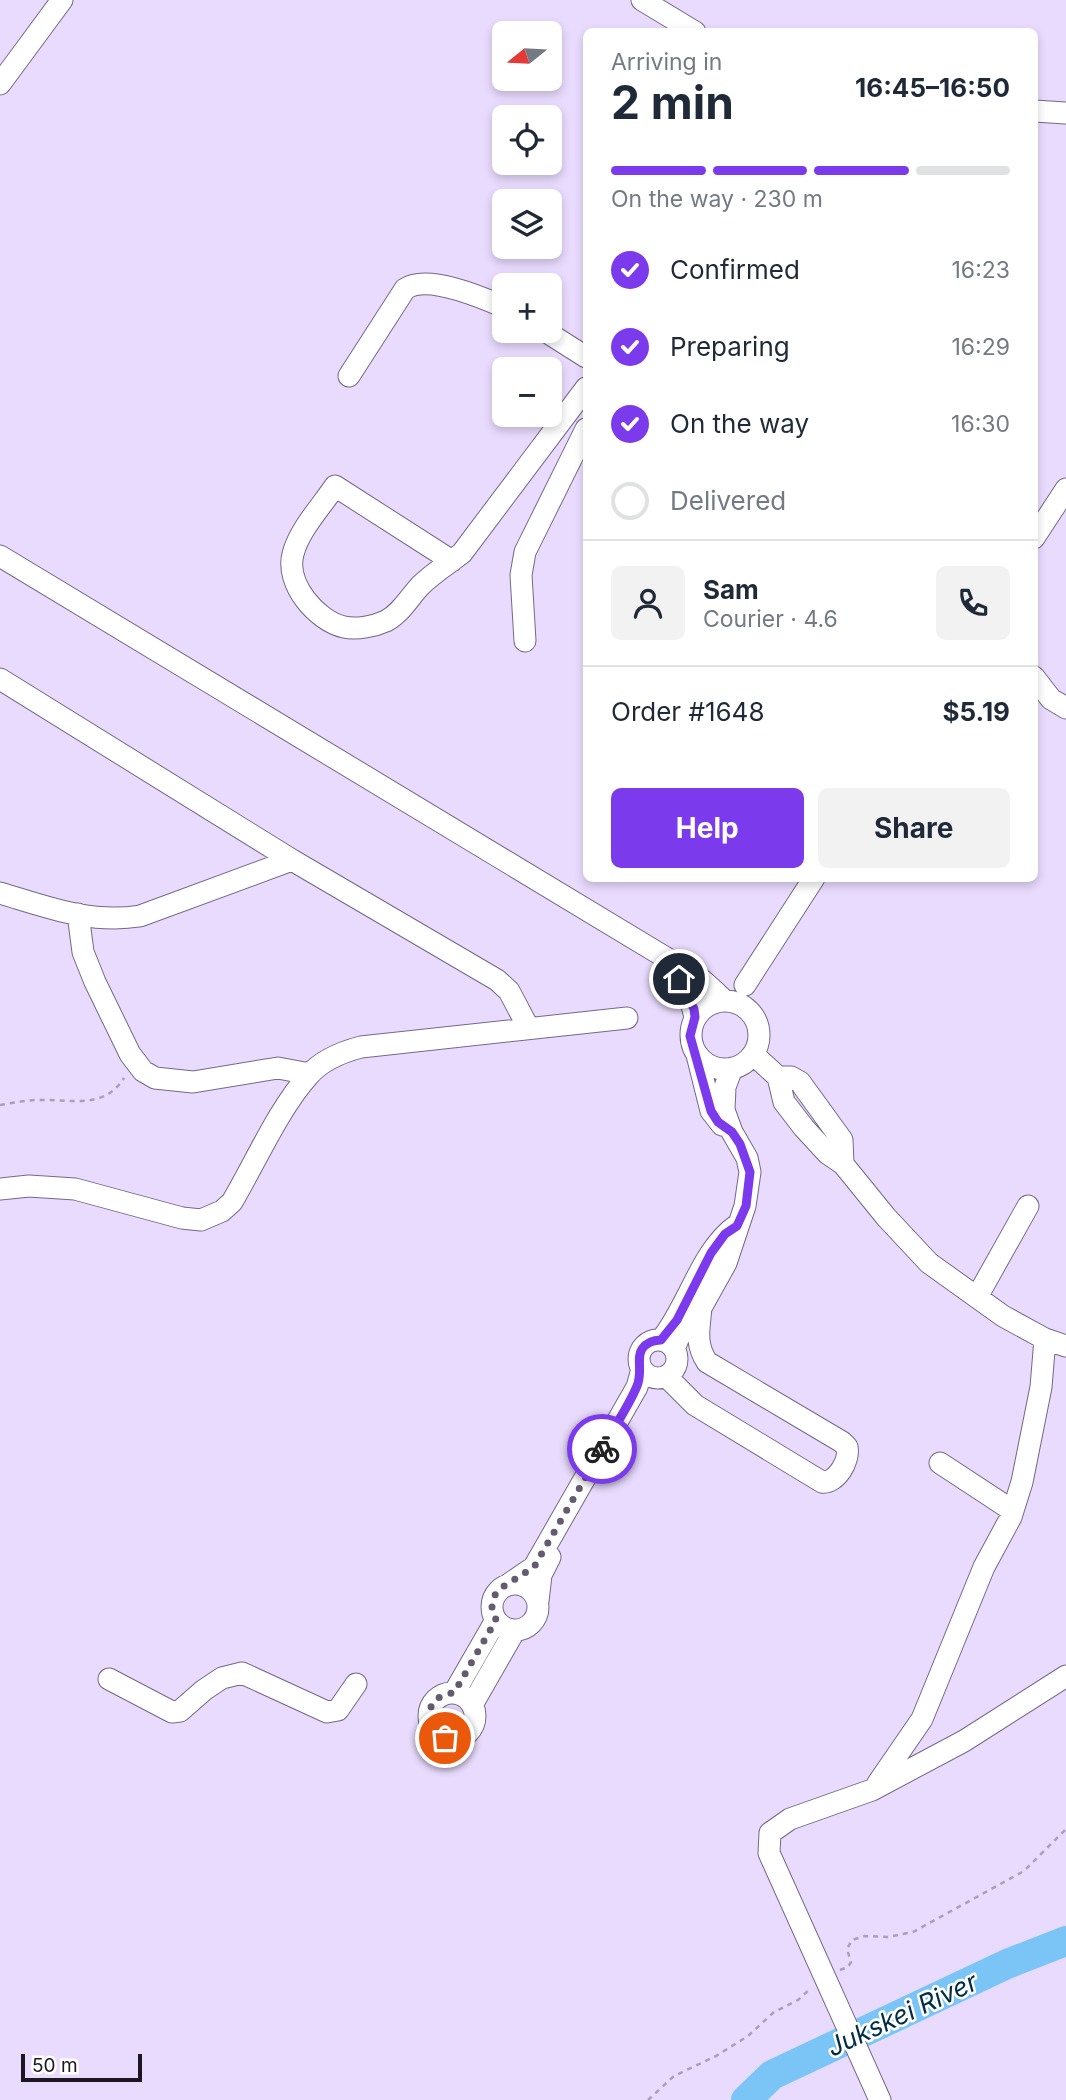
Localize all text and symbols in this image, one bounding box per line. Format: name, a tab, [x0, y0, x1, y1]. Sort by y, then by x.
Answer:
north arrow	[492, 21, 562, 91]
map controls	[492, 21, 562, 427]
text: Arriving in	[611, 48, 722, 76]
text: 16:45–16:50	[855, 72, 1010, 103]
text: 2 min	[611, 74, 734, 130]
button: locate	[492, 105, 562, 175]
text: On the way · 230 m	[611, 185, 823, 213]
button: layers	[492, 189, 562, 259]
icon: check	[611, 251, 649, 289]
text: Confirmed	[670, 254, 800, 285]
text: 16:23	[952, 256, 1010, 284]
button: +	[492, 273, 562, 343]
icon: check	[611, 328, 649, 366]
text: Preparing	[670, 331, 790, 362]
text: 16:29	[951, 333, 1010, 361]
button: −	[492, 357, 562, 427]
icon: check	[611, 405, 649, 443]
text: On the way	[670, 408, 809, 439]
text: 16:30	[951, 410, 1010, 438]
text: Delivered	[670, 485, 786, 516]
button: person	[611, 566, 685, 640]
button: phone	[936, 566, 1010, 640]
text: Sam	[703, 574, 759, 605]
text: Courier · 4.6	[703, 605, 838, 633]
text: Order #1648	[611, 696, 764, 727]
text: $5.19	[943, 696, 1010, 727]
button: Help	[611, 788, 804, 868]
button: Share	[818, 788, 1010, 868]
pin	[649, 949, 709, 1009]
icon: home	[660, 960, 698, 998]
courier	[567, 1414, 637, 1484]
icon: bike	[583, 1430, 621, 1468]
pin	[415, 1708, 475, 1768]
icon: bag	[426, 1719, 464, 1757]
water label: Jukskei River	[822, 1965, 983, 2062]
scale bar	[21, 2051, 142, 2083]
text: 50 m	[32, 2054, 78, 2077]

